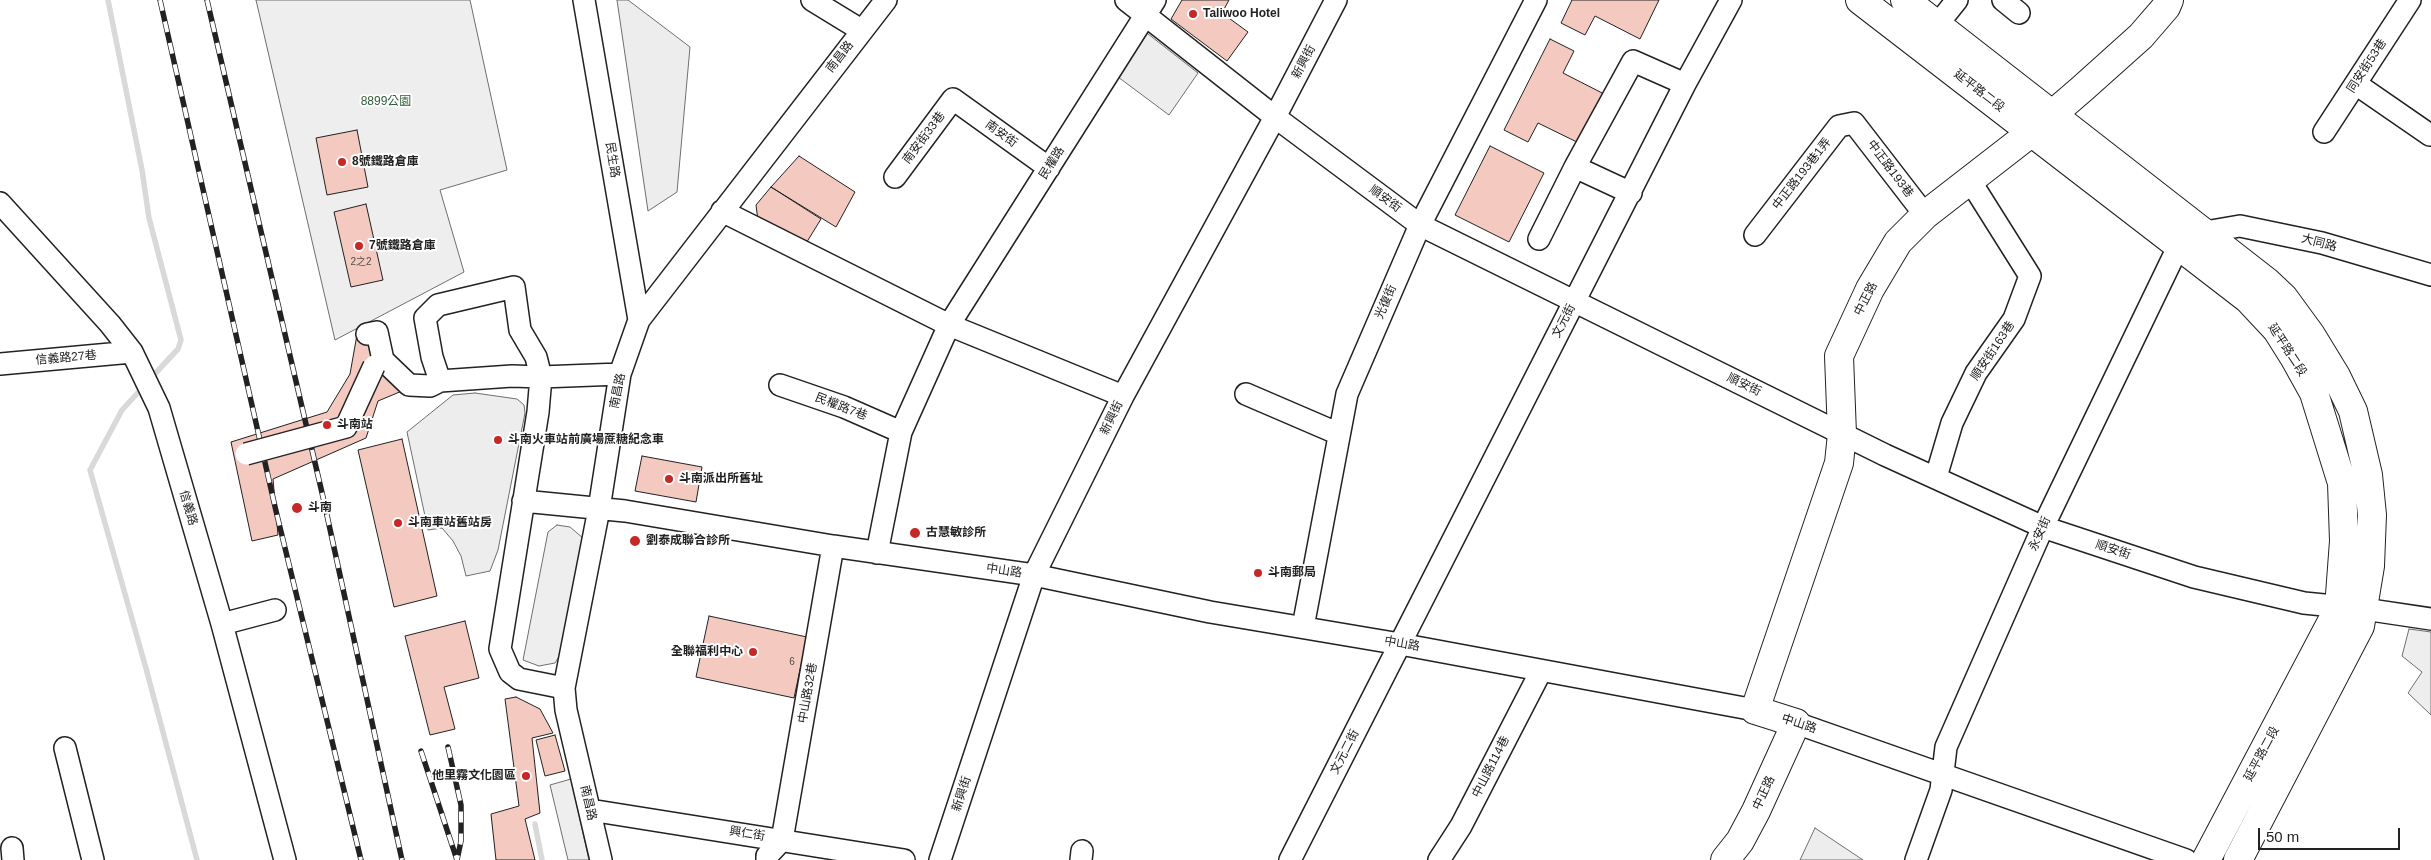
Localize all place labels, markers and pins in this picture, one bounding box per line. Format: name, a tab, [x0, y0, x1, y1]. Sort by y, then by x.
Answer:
place label: Taliwoo Hotel	[1203, 7, 1280, 21]
marker: Taliwoo Hotel	[1187, 8, 1199, 20]
place label: 8號鐵路倉庫	[352, 155, 419, 169]
marker: 8號鐵路倉庫	[336, 156, 348, 168]
place label: 7號鐵路倉庫	[369, 239, 436, 253]
marker: 7號鐵路倉庫	[353, 240, 365, 252]
place label: 斗南站	[337, 418, 373, 432]
marker: 斗南站	[321, 419, 333, 431]
place label: 斗南火車站前廣場蔗糖紀念車	[508, 433, 664, 447]
marker: 斗南火車站前廣場蔗糖紀念車	[492, 434, 504, 446]
place label: 斗南派出所舊址	[679, 472, 763, 486]
marker: 斗南派出所舊址	[663, 473, 675, 485]
marker: 斗南	[290, 501, 304, 515]
place label: 斗南	[308, 501, 332, 515]
place label: 斗南車站舊站房	[408, 516, 492, 530]
marker: 斗南車站舊站房	[392, 517, 404, 529]
marker: 古慧敏診所	[908, 526, 922, 540]
place label: 古慧敏診所	[926, 526, 986, 540]
marker: 劉泰成聯合診所	[628, 534, 642, 548]
place label: 劉泰成聯合診所	[646, 534, 730, 548]
place label: 斗南郵局	[1268, 566, 1316, 580]
marker: 斗南郵局	[1252, 567, 1264, 579]
place label: 全聯福利中心	[671, 645, 743, 659]
marker: 全聯福利中心	[747, 646, 759, 658]
place label: 他里霧文化園區	[432, 769, 516, 783]
marker: 他里霧文化園區	[520, 770, 532, 782]

